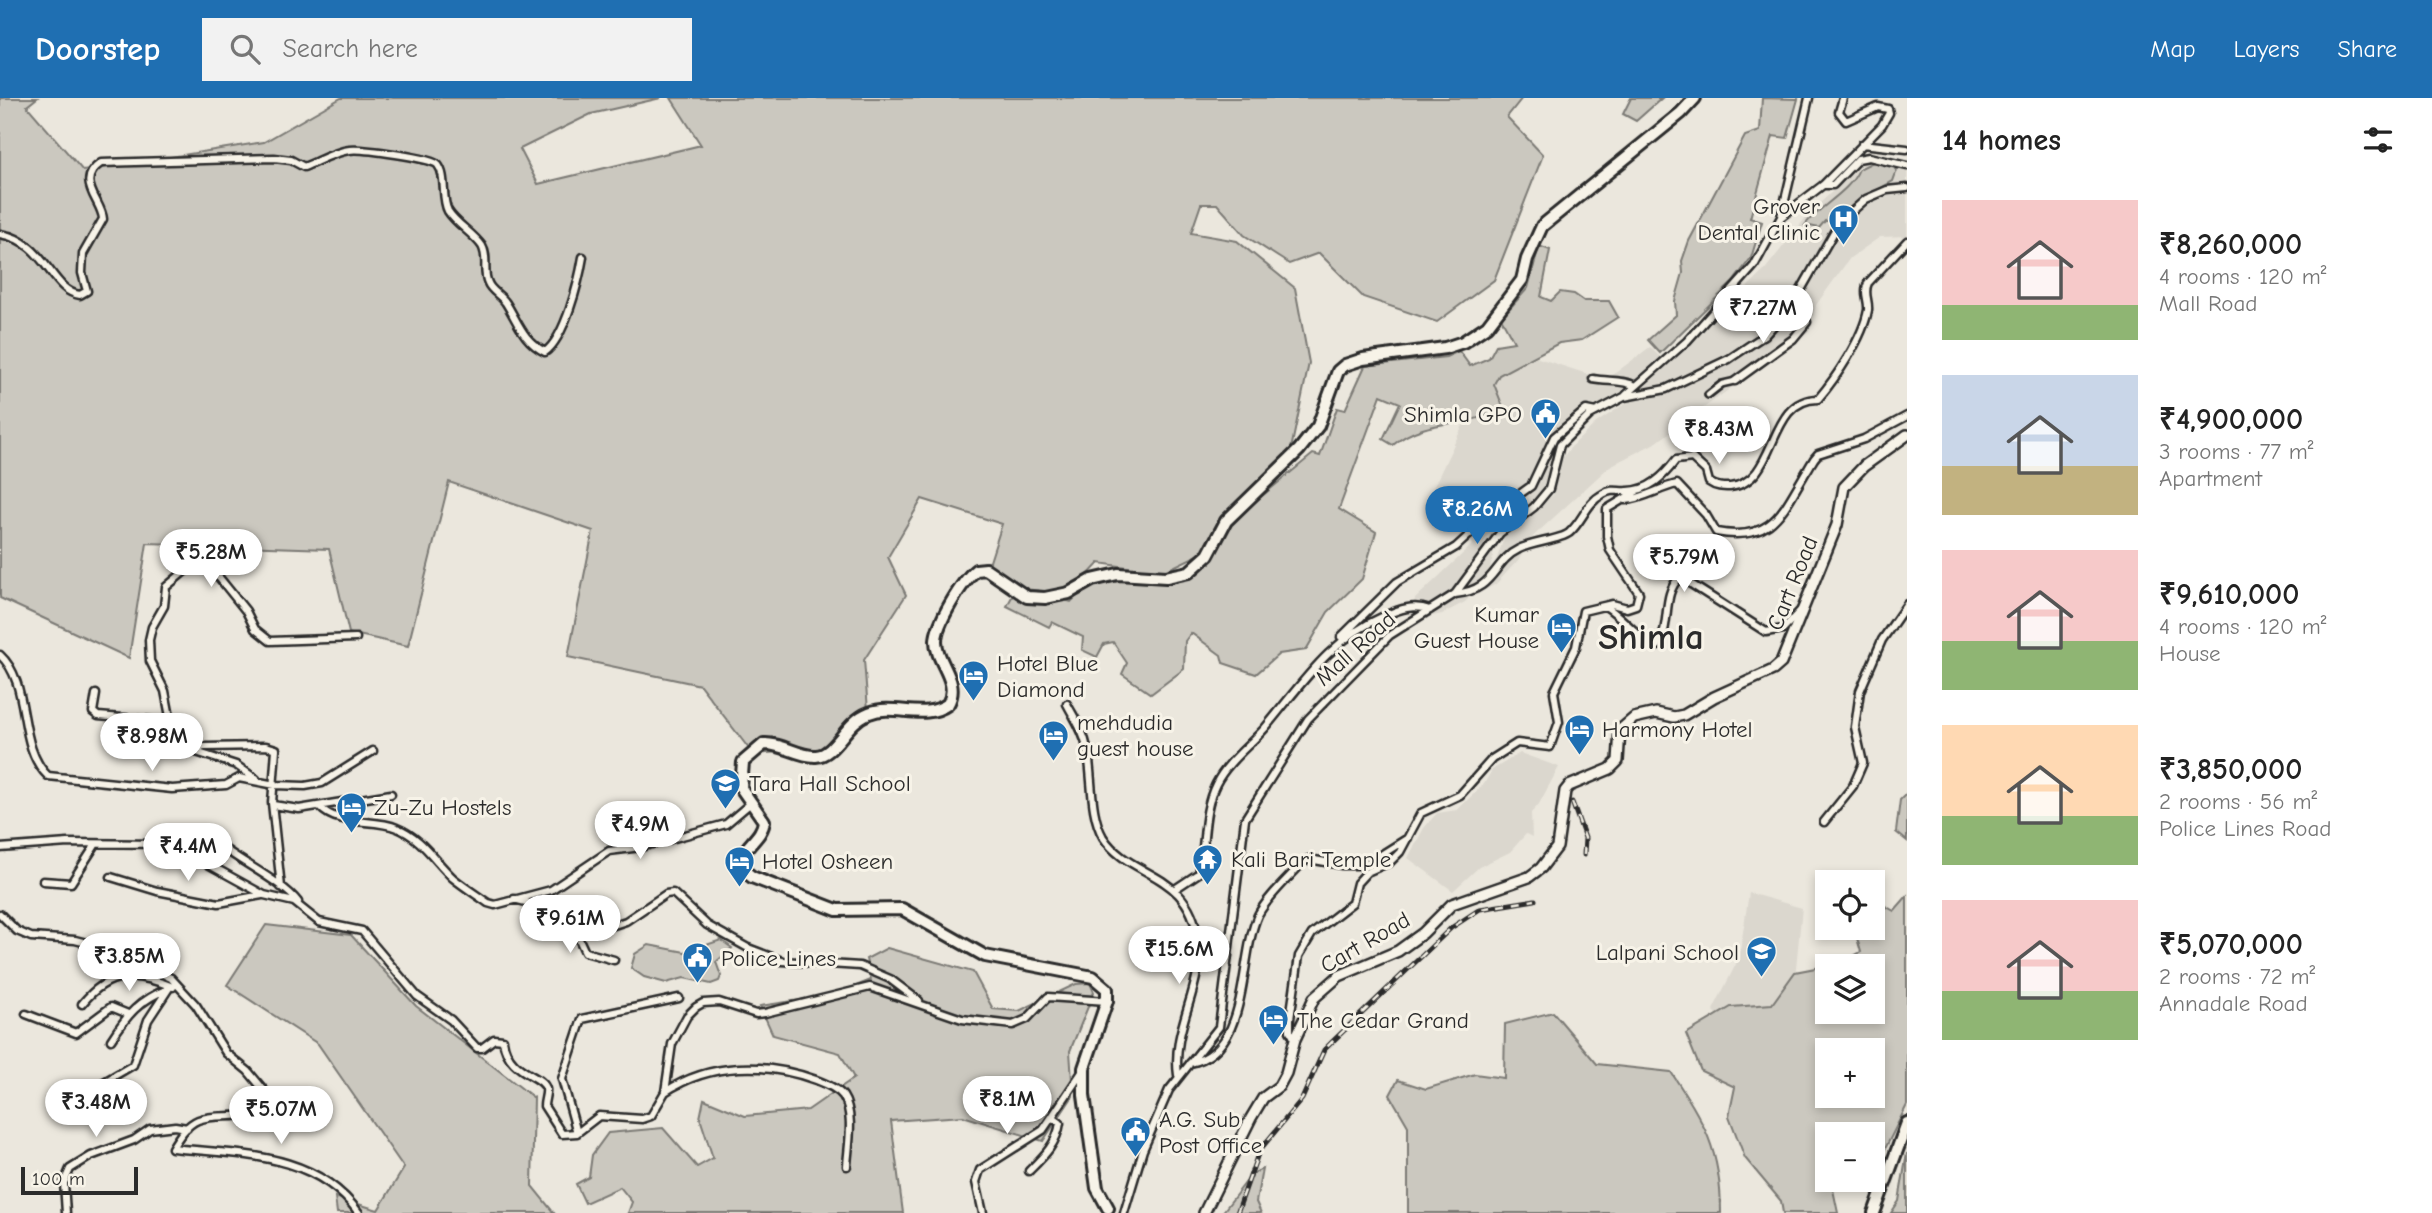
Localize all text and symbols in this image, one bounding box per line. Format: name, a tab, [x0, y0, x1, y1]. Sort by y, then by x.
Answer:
search box	[202, 18, 692, 81]
text: Doorstep	[35, 30, 160, 68]
icon: search	[226, 30, 264, 68]
text: Search here	[282, 34, 418, 64]
text: Map	[2150, 35, 2196, 63]
text: Layers	[2234, 35, 2299, 63]
text: Share	[2337, 35, 2397, 63]
icon: filters	[2359, 121, 2397, 159]
text: 14 homes	[1942, 123, 2061, 158]
place label: Grover Dental Clinic	[1697, 193, 1821, 246]
hospital icon: Grover Dental Clinic	[1826, 202, 1860, 246]
text: ₹8,260,000	[2159, 227, 2302, 262]
icon: home	[1998, 228, 2082, 312]
text: 4 rooms · 120 m²	[2159, 263, 2326, 290]
pin: ₹7.27M	[1706, 286, 1820, 345]
text: Mall Road	[2159, 290, 2258, 317]
text: ₹7.27M	[1729, 294, 1797, 321]
public building icon: Shimla GPO	[1528, 397, 1562, 441]
place label: Shimla GPO	[1404, 401, 1522, 428]
text: ₹4,900,000	[2159, 402, 2303, 437]
icon: home	[1998, 403, 2082, 487]
pin: ₹8.43M	[1662, 406, 1776, 466]
text: ₹8.43M	[1684, 415, 1754, 442]
text: 3 rooms · 77 m²	[2159, 438, 2314, 465]
text: Apartment	[2159, 465, 2262, 492]
pin: ₹8.26M	[1420, 486, 1534, 546]
text: ₹8.26M	[1441, 495, 1513, 522]
pin: ₹5.28M	[154, 530, 268, 589]
street label: Cart Road	[1761, 532, 1824, 634]
pin: ₹5.79M	[1627, 534, 1741, 594]
text: ₹5.28M	[175, 538, 247, 565]
text: ₹5.79M	[1649, 543, 1719, 570]
text: ₹9,610,000	[2159, 577, 2299, 612]
icon: home	[1998, 578, 2082, 662]
place label: Kumar Guest House	[1414, 601, 1540, 654]
street label: Mall Road	[1310, 605, 1401, 691]
hotel icon: Kumar Guest House	[1545, 610, 1579, 654]
text: 4 rooms · 120 m²	[2159, 613, 2326, 640]
district label: Shimla	[1598, 616, 1704, 658]
text: House	[2159, 640, 2221, 667]
place label: Hotel Blue Diamond	[997, 650, 1098, 703]
hotel icon: Hotel Blue Diamond	[957, 659, 991, 703]
place label: mehdudia guest house	[1077, 709, 1194, 762]
hotel icon: Harmony Hotel	[1562, 712, 1596, 756]
pin: ₹8.98M	[95, 714, 209, 773]
place label: Harmony Hotel	[1602, 716, 1753, 743]
hotel icon: mehdudia guest house	[1037, 718, 1071, 762]
text: ₹8.98M	[116, 722, 188, 749]
text: ₹3,850,000	[2159, 752, 2302, 787]
icon: home	[1998, 753, 2082, 837]
school or university icon: Tara Hall School	[709, 766, 743, 810]
place label: Tara Hall School	[749, 770, 911, 797]
text: 2 rooms · 56 m²	[2159, 788, 2317, 815]
hotel icon: Zu-Zu Hostels	[334, 790, 368, 834]
place label: Zu-Zu Hostels	[374, 794, 511, 821]
pin: ₹4.9M	[591, 802, 689, 861]
text: ₹4.9M	[611, 810, 669, 837]
text: Police Lines Road	[2159, 815, 2332, 842]
pin: ₹4.4M	[139, 824, 237, 883]
text: ₹4.4M	[159, 832, 217, 859]
temple icon: Kali Bari Temple	[1191, 842, 1225, 886]
hotel icon: Hotel Osheen	[722, 844, 756, 888]
place label: Kali Bari Temple	[1231, 846, 1391, 873]
place label: Hotel Osheen	[762, 848, 893, 875]
map controls	[1815, 870, 1885, 1192]
button: locate	[1815, 870, 1885, 940]
pin: ₹9.61M	[513, 896, 627, 955]
text: ₹9.61M	[536, 904, 604, 931]
street label: Cart Road	[1316, 906, 1415, 979]
pin: ₹15.6M	[1122, 926, 1236, 986]
text: ₹5,070,000	[2159, 927, 2303, 962]
icon: home	[1998, 928, 2082, 1012]
pin: ₹3.85M	[72, 934, 186, 993]
text: ₹15.6M	[1144, 935, 1214, 962]
school or university icon: Lalpani School	[1745, 935, 1779, 979]
place label: Lalpani School	[1596, 939, 1739, 966]
public building icon: Police Lines	[681, 941, 715, 985]
text: ₹3.85M	[93, 942, 165, 969]
place label: Police Lines	[721, 945, 836, 972]
button: layers	[1815, 954, 1885, 1024]
text: 2 rooms · 72 m²	[2159, 963, 2315, 990]
text: Annadale Road	[2159, 990, 2308, 1017]
hotel icon: The Cedar Grand	[1257, 1003, 1291, 1047]
place label: The Cedar Grand	[1297, 1007, 1469, 1034]
button: +	[1815, 1038, 1885, 1108]
pin: ₹8.1M	[958, 1076, 1056, 1136]
pin: ₹3.48M	[39, 1080, 153, 1139]
text: ₹8.1M	[979, 1085, 1035, 1112]
pin: ₹5.07M	[224, 1086, 338, 1146]
text: ₹3.48M	[61, 1088, 131, 1115]
text: ₹5.07M	[245, 1095, 317, 1122]
place label: A.G. Sub Post Office	[1159, 1106, 1262, 1159]
public building icon: A.G. Sub Post Office	[1119, 1115, 1153, 1159]
button: −	[1815, 1122, 1885, 1192]
scale bar	[21, 1164, 138, 1196]
text: 100 m	[32, 1168, 85, 1190]

